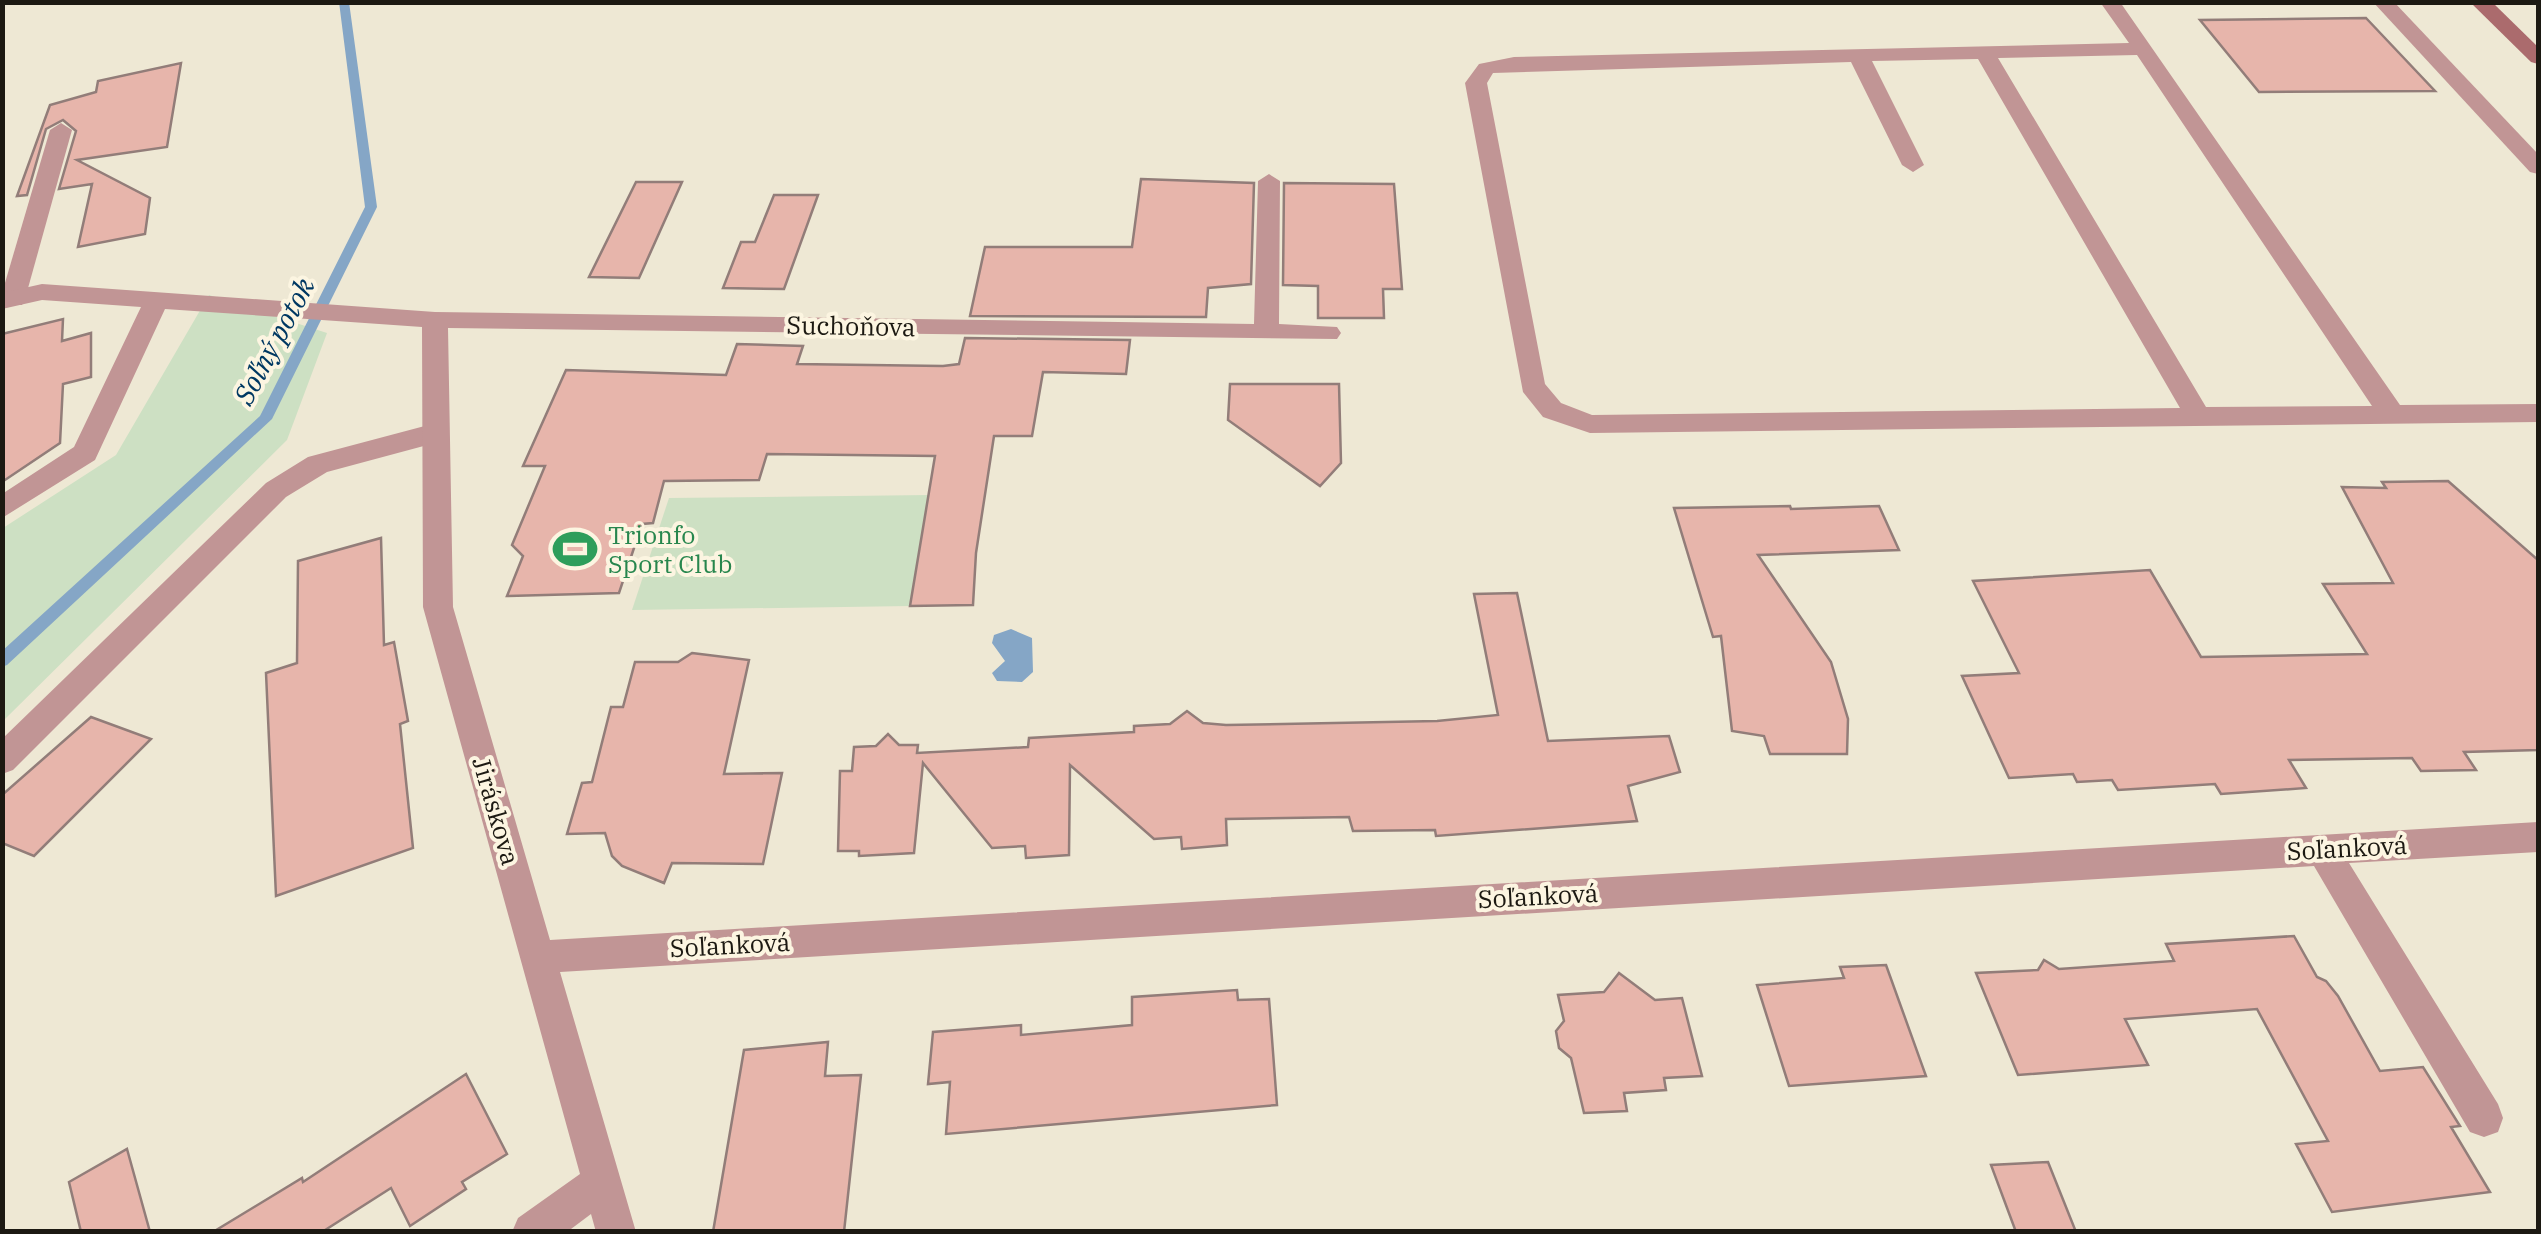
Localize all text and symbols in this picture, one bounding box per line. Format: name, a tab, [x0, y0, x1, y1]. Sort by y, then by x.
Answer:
water label: Soľný potok	[224, 271, 323, 412]
street label: Suchoňova	[786, 308, 916, 343]
place label: Trionfo Sport Club	[608, 518, 732, 580]
sports icon: Trionfo Sport Club	[551, 525, 599, 573]
street label: Jiráskova	[465, 753, 528, 869]
street label: Soľanková	[2286, 828, 2408, 867]
street label: Soľanková	[1477, 876, 1599, 915]
street label: Soľanková	[669, 925, 791, 964]

